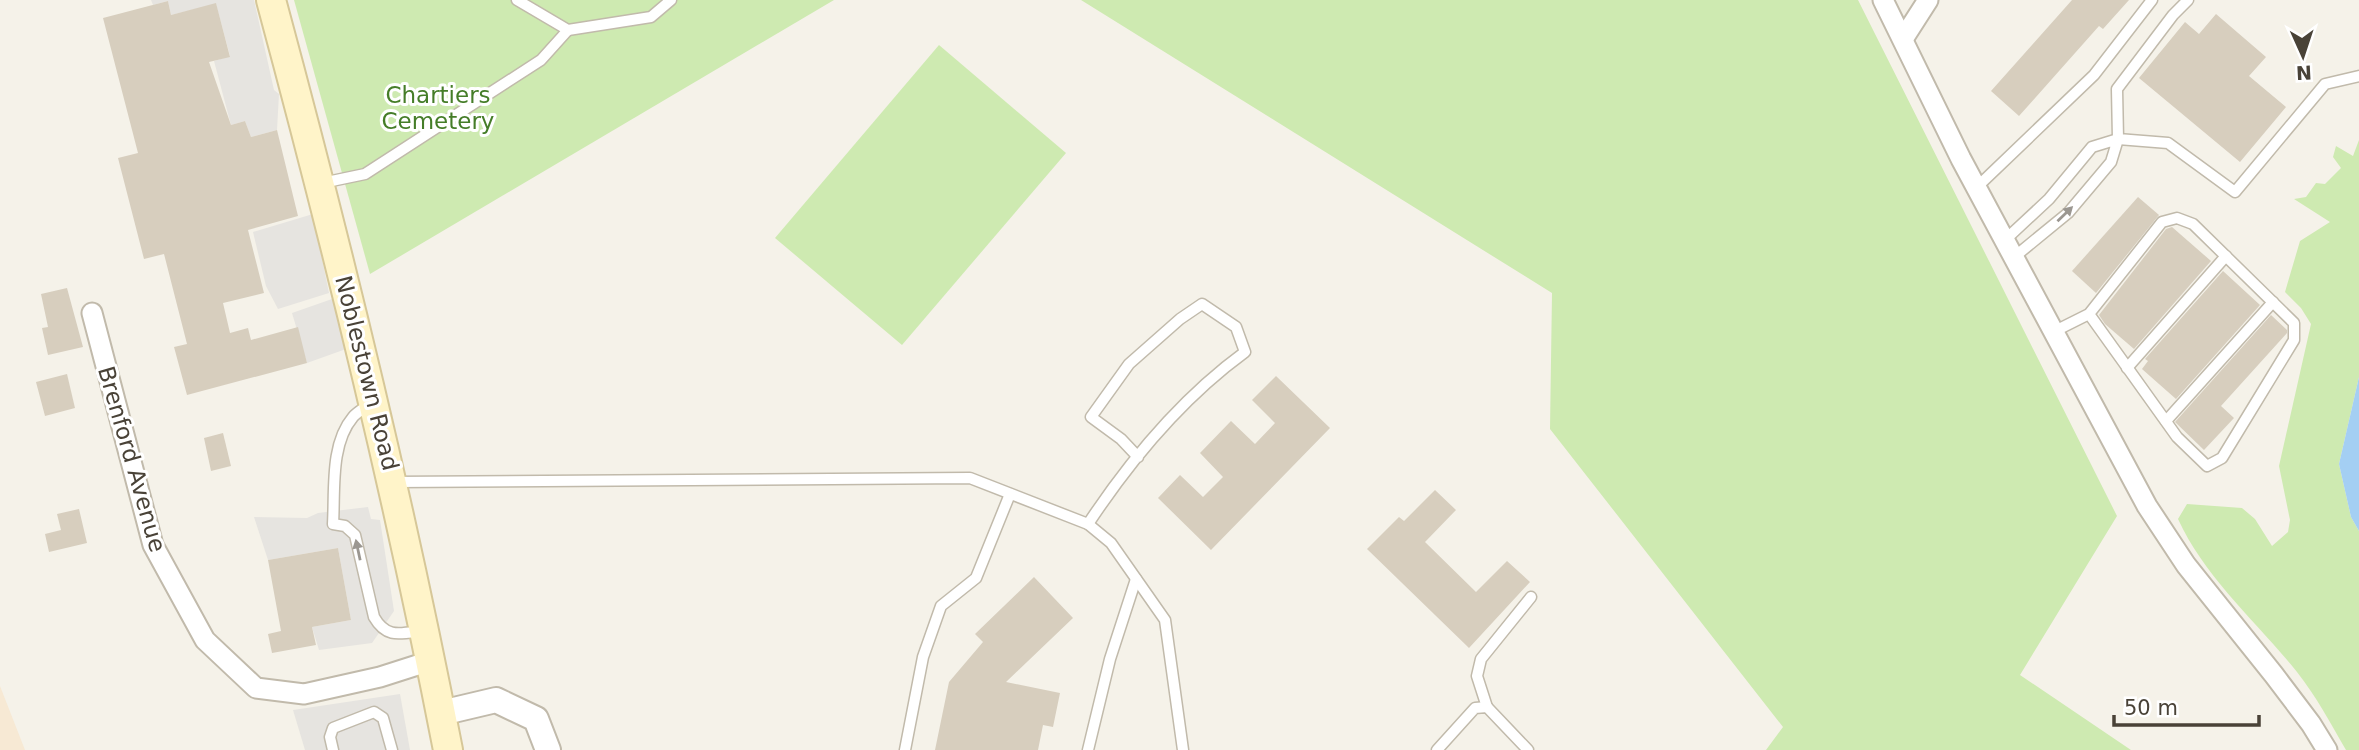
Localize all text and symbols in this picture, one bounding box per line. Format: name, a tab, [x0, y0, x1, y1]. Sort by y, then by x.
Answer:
north arrow	[2268, 21, 2338, 91]
text: N	[2295, 62, 2312, 84]
park label: Chartiers Cemetery	[381, 82, 495, 134]
one-way arrow	[2057, 205, 2074, 222]
street label: Noblestown Road	[330, 273, 404, 473]
street label: Brenford Avenue	[93, 363, 171, 555]
one-way arrow	[353, 539, 364, 561]
scale bar	[2114, 684, 2259, 728]
text: 50 m	[2124, 696, 2178, 720]

